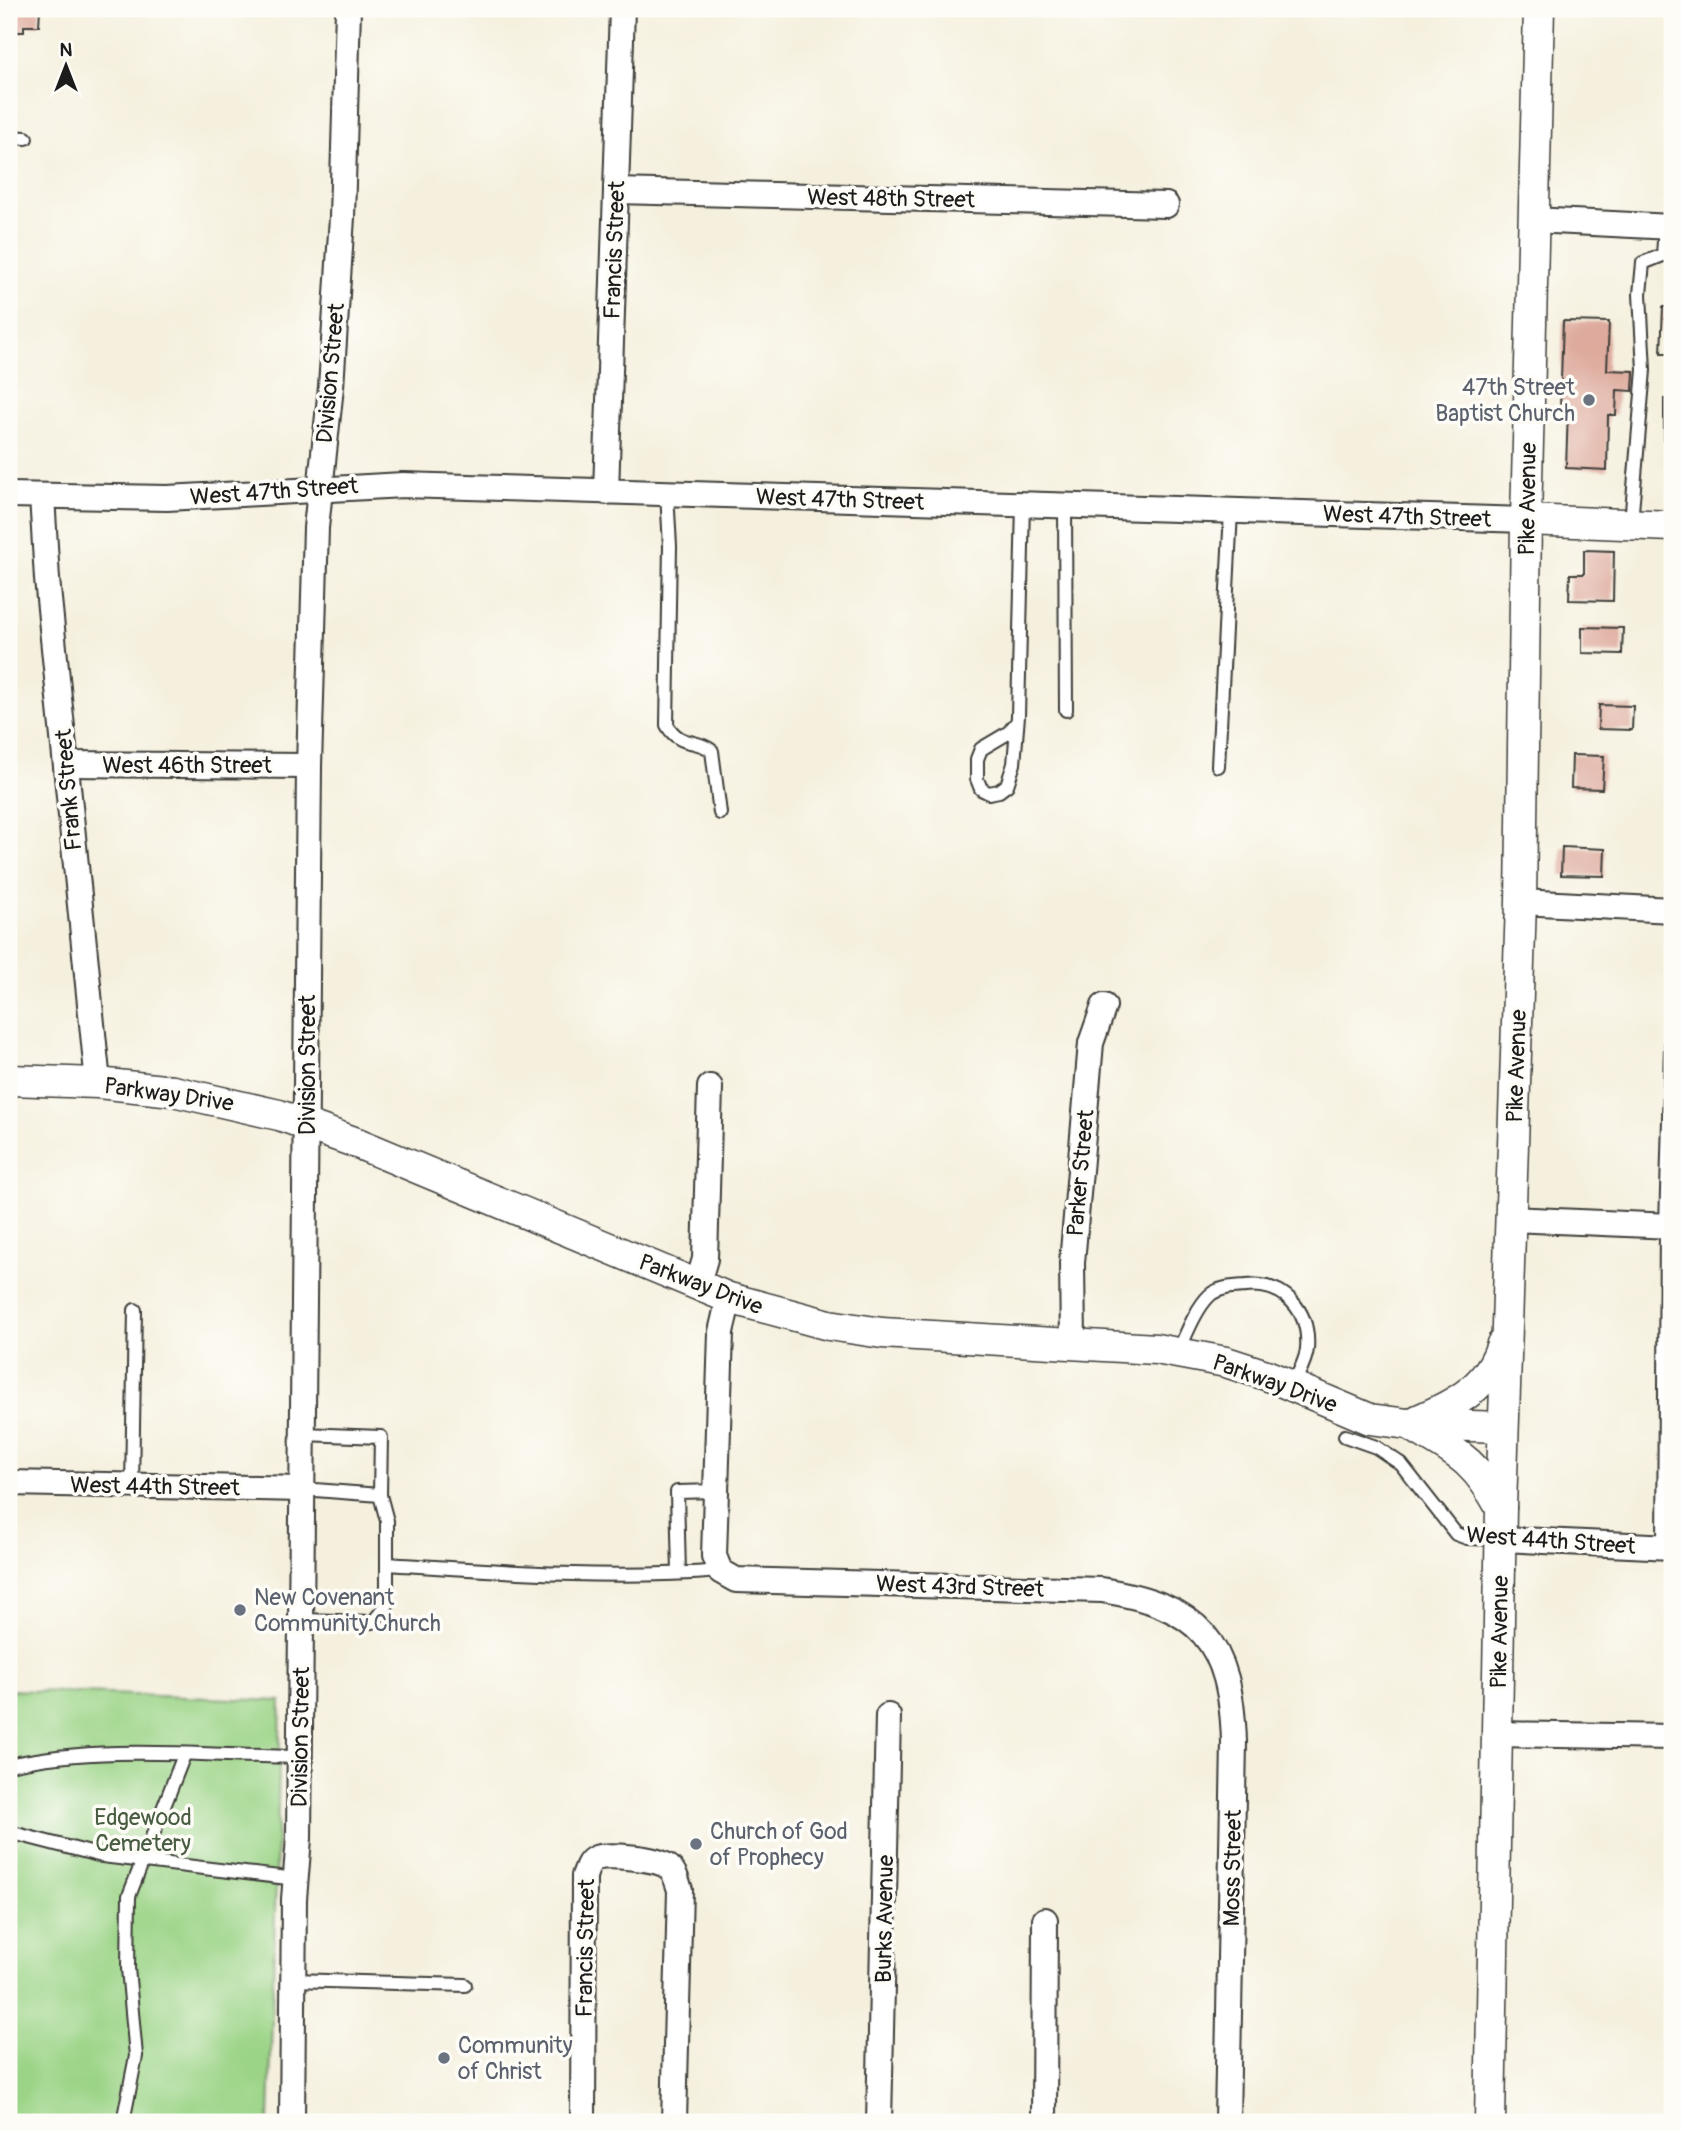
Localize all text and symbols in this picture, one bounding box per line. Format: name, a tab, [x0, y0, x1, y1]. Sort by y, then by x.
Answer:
north arrow	[32, 32, 102, 102]
text: N	[60, 38, 73, 62]
street label: Francis Street	[598, 180, 631, 320]
street label: West 48th Street	[807, 183, 976, 214]
street label: Division Street	[310, 301, 351, 444]
place label: 47th Street Baptist Church	[1435, 373, 1576, 428]
marker: 47th Street Baptist Church	[1581, 392, 1597, 408]
street label: Pike Avenue	[1512, 441, 1543, 556]
street label: West 47th Street	[189, 471, 360, 512]
street label: West 47th Street	[755, 482, 925, 517]
street label: West 47th Street	[1322, 499, 1492, 534]
street label: Frank Street	[49, 727, 88, 852]
street label: West 46th Street	[102, 751, 273, 780]
street label: Division Street	[293, 994, 322, 1135]
street label: Pike Avenue	[1500, 1008, 1533, 1123]
street label: Parkway Drive	[102, 1071, 236, 1118]
street label: Parker Street	[1061, 1108, 1101, 1238]
street label: Parkway Drive	[635, 1248, 768, 1322]
street label: Parkway Drive	[1209, 1348, 1342, 1420]
street label: West 44th Street	[70, 1471, 241, 1502]
street label: West 44th Street	[1465, 1520, 1637, 1561]
street label: West 43rd Street	[875, 1569, 1045, 1604]
street label: Pike Avenue	[1484, 1574, 1515, 1689]
place label: New Covenant Community Church	[254, 1583, 441, 1638]
marker: New Covenant Community Church	[232, 1602, 248, 1618]
street label: Division Street	[285, 1666, 316, 1808]
park label: Edgewood Cemetery	[94, 1803, 192, 1858]
street label: Moss Street	[1217, 1809, 1248, 1927]
place label: Church of God of Prophecy	[710, 1817, 848, 1872]
marker: Church of God of Prophecy	[688, 1836, 704, 1852]
street label: Burks Avenue	[869, 1854, 900, 1983]
street label: Francis Street	[570, 1878, 601, 2018]
place label: Community of Christ	[458, 2031, 573, 2086]
marker: Community of Christ	[436, 2050, 452, 2066]

